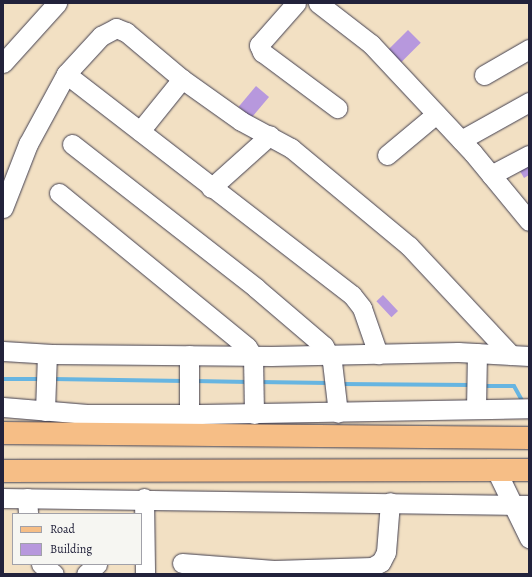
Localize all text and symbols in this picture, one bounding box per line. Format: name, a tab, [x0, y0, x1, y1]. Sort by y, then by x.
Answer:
legend	[12, 513, 142, 565]
text: Road	[50, 521, 75, 537]
text: Building	[50, 541, 92, 557]

